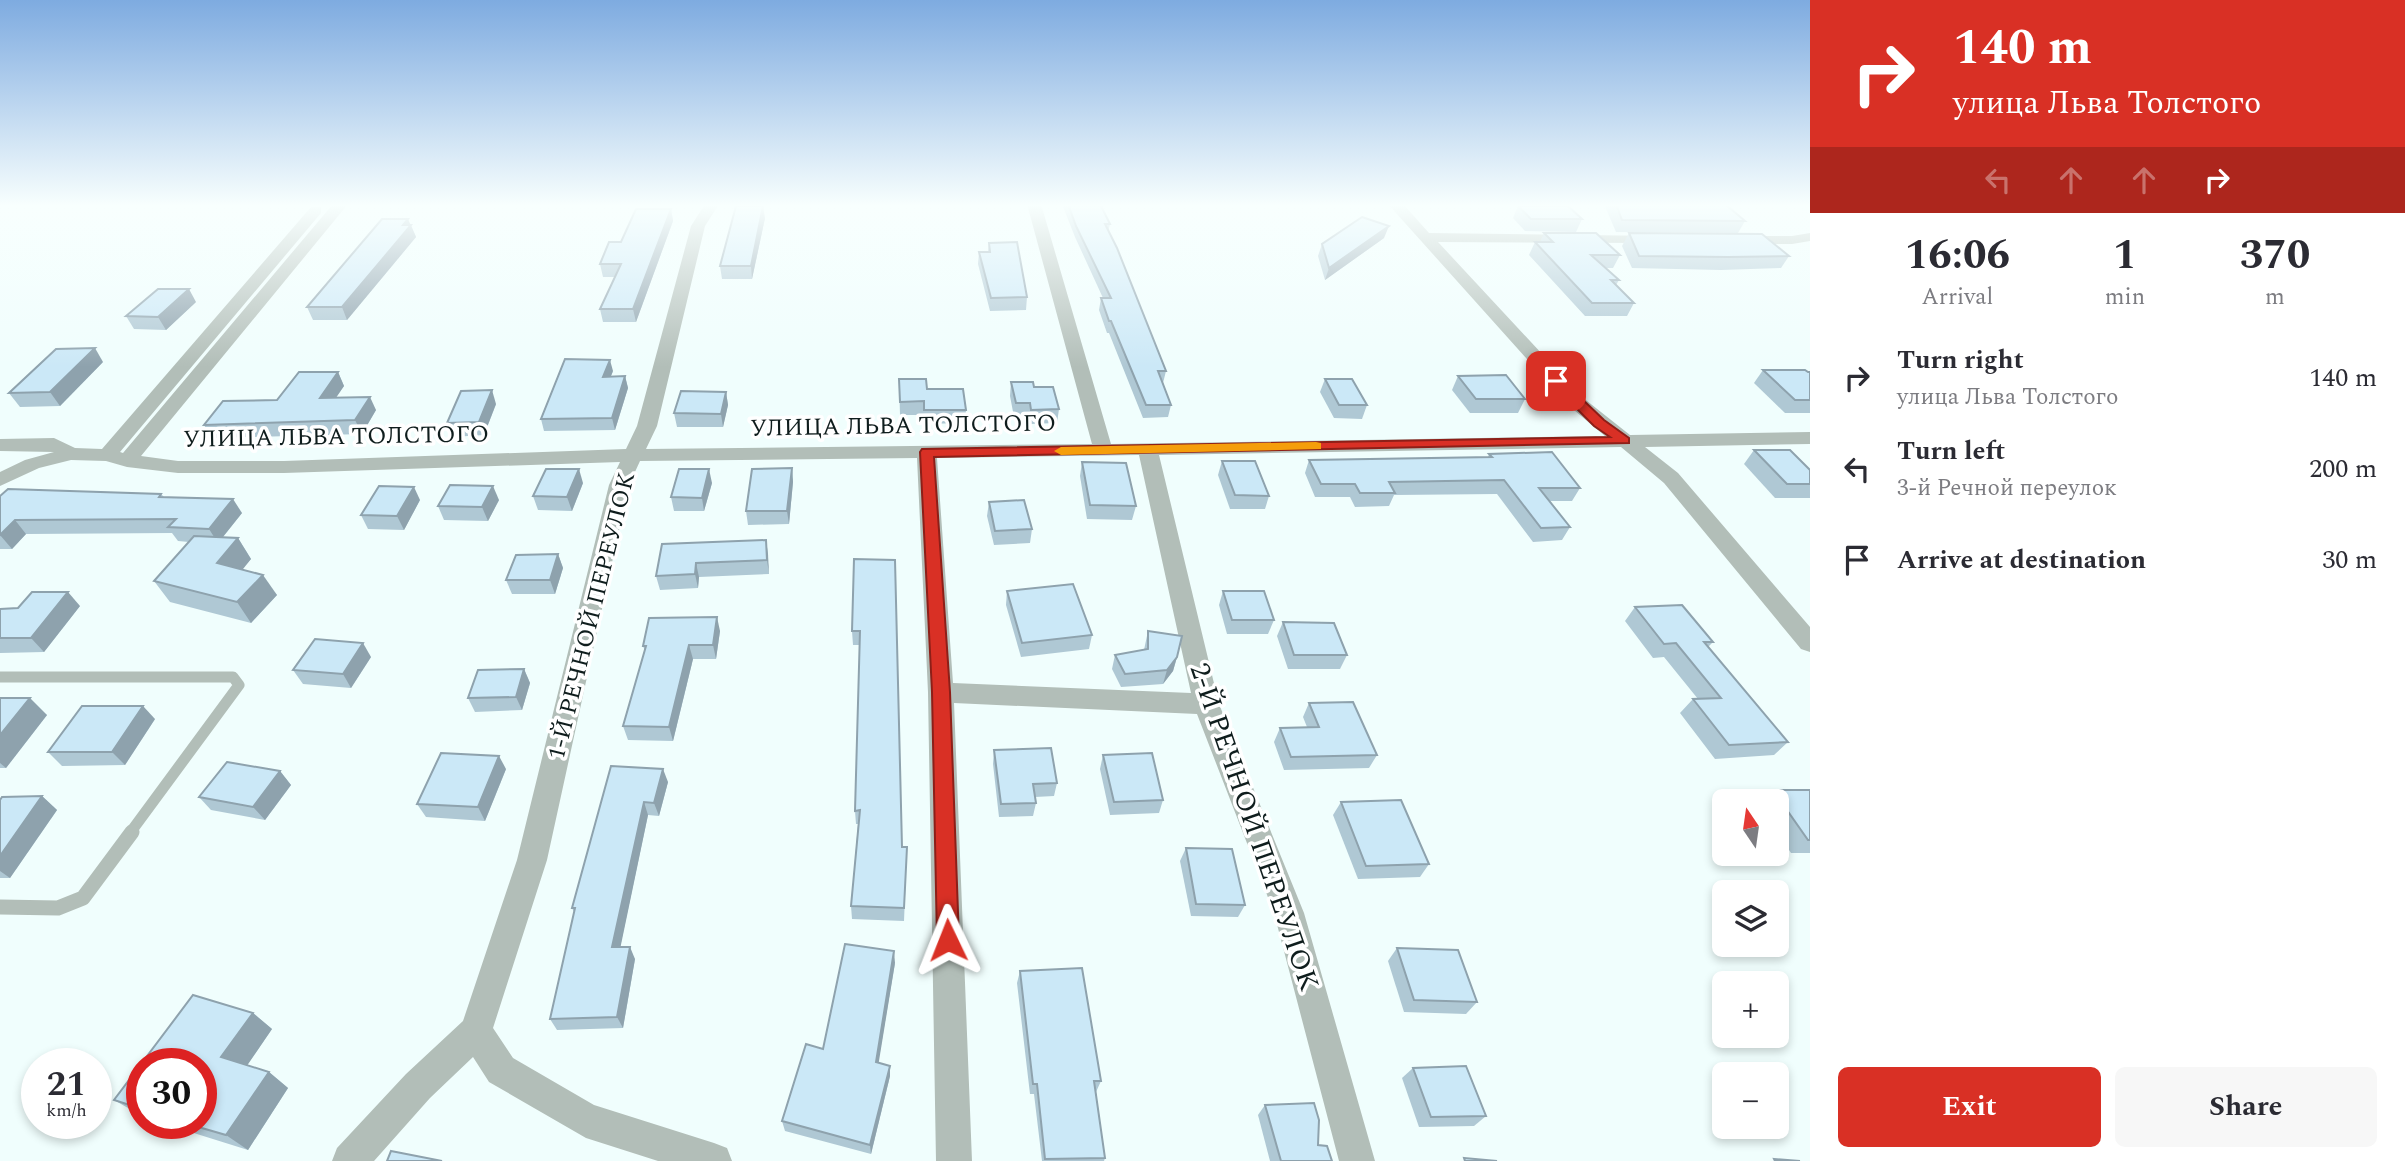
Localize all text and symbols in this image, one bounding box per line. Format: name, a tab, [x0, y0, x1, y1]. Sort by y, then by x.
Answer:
text: 140 m	[1953, 11, 2092, 86]
icon: right	[1838, 28, 1929, 119]
text: улица Льва Толстого	[1953, 79, 2261, 128]
icon: left	[1979, 161, 2017, 199]
icon: ahead	[2052, 161, 2090, 199]
icon: ahead	[2125, 161, 2163, 199]
icon: right	[2198, 161, 2236, 199]
text: 16:06	[1905, 224, 2010, 287]
text: 1	[2113, 224, 2137, 287]
text: 370	[2240, 224, 2310, 287]
text: Arrival	[1922, 280, 1993, 315]
text: min	[2105, 280, 2145, 315]
text: m	[2265, 280, 2285, 315]
text: Turn right	[1897, 340, 2024, 380]
pin	[1526, 351, 1586, 411]
text: 140 m	[2309, 358, 2377, 398]
icon: right	[1838, 359, 1876, 397]
icon: arrive	[1537, 362, 1575, 400]
text: улица Льва Толстого	[1897, 380, 2119, 415]
street label: УЛИЦА ЛЬВА ТОЛСТОГО	[750, 405, 1056, 447]
street label: УЛИЦА ЛЬВА ТОЛСТОГО	[183, 416, 489, 458]
text: Turn left	[1897, 431, 2005, 471]
text: 200 m	[2309, 449, 2377, 489]
icon: left	[1838, 450, 1876, 488]
street label: 1-Й РЕЧНОЙ ПЕРЕУЛОК	[539, 469, 645, 763]
text: 3-й Речной переулок	[1897, 471, 2117, 506]
text: Arrive at destination	[1897, 540, 2146, 580]
text: 30 m	[2322, 540, 2377, 580]
icon: arrive	[1838, 541, 1876, 579]
street label: 2-Й РЕЧНОЙ ПЕРЕУЛОК	[1178, 657, 1330, 997]
north arrow	[1712, 789, 1788, 866]
map controls	[1712, 789, 1789, 1139]
button: layers	[1712, 880, 1789, 957]
position arrow	[911, 903, 985, 977]
button: +	[1712, 971, 1789, 1048]
speed limit sign: 30	[126, 1048, 217, 1139]
text: 21	[47, 1058, 86, 1111]
button: −	[1712, 1062, 1789, 1139]
button: Exit	[1838, 1067, 2101, 1147]
button: Share	[2115, 1067, 2377, 1147]
text: km/h	[46, 1097, 87, 1124]

